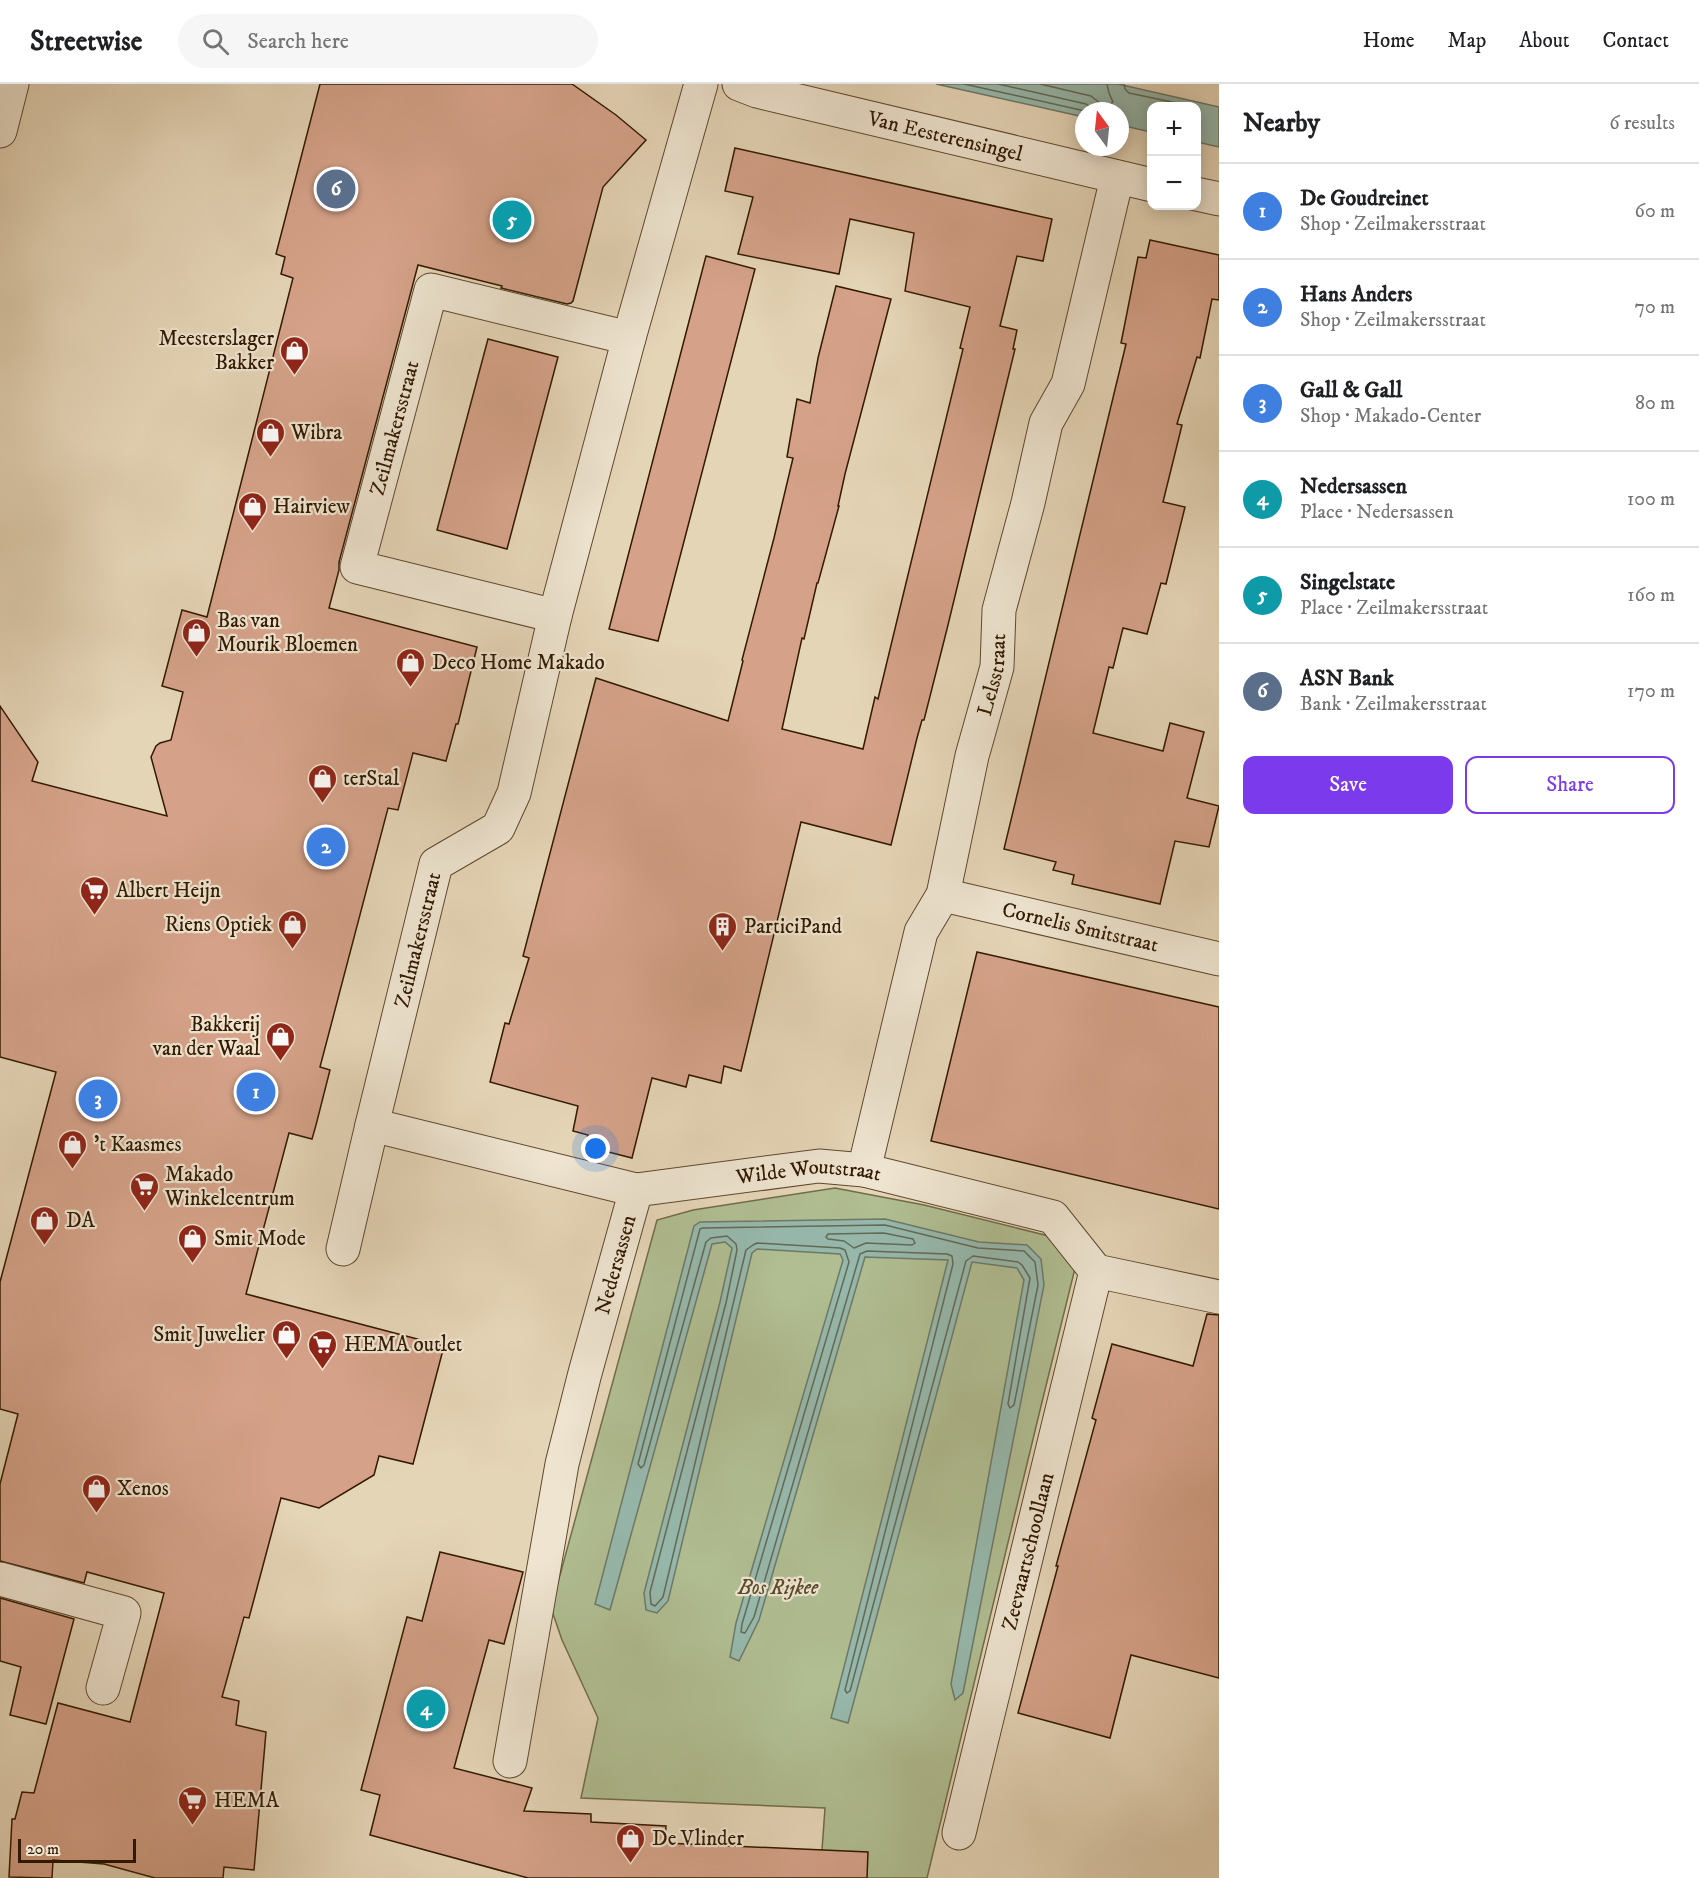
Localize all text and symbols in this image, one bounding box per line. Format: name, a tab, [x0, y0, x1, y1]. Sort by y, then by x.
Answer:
search box	[178, 14, 598, 68]
text: Streetwise	[30, 24, 142, 59]
icon: search	[199, 25, 232, 58]
text: Search here	[247, 28, 349, 55]
text: Home	[1363, 28, 1415, 54]
text: Map	[1448, 28, 1486, 54]
text: About	[1519, 28, 1570, 54]
text: Contact	[1603, 28, 1669, 54]
north arrow	[1075, 102, 1129, 156]
map controls	[1147, 102, 1201, 210]
button: +	[1147, 102, 1201, 156]
street label: Van Eesterensingel	[864, 106, 1026, 168]
text: Nearby	[1243, 107, 1320, 140]
text: 6 results	[1609, 111, 1675, 136]
button: −	[1147, 156, 1201, 210]
pin: 6	[316, 166, 356, 212]
text: De Goudreinet	[1300, 185, 1428, 212]
pin: 5	[492, 198, 532, 242]
text: 1	[1259, 199, 1266, 224]
text: 60 m	[1635, 199, 1675, 224]
text: Shop · Zeilmakersstraat	[1300, 212, 1486, 237]
text: Hans Anders	[1300, 281, 1412, 308]
text: 2	[1258, 295, 1267, 320]
text: 70 m	[1634, 295, 1675, 320]
text: Shop · Zeilmakersstraat	[1300, 308, 1486, 333]
place label: Meesterslager Bakker	[158, 326, 274, 376]
shop icon: Meesterslager Bakker	[279, 334, 311, 376]
street label: Zeilmakersstraat	[365, 358, 426, 498]
text: Gall & Gall	[1300, 377, 1402, 404]
text: 3	[1259, 391, 1266, 416]
text: 80 m	[1635, 391, 1675, 416]
text: Shop · Makado-Center	[1300, 404, 1481, 429]
shop icon: Wibra	[254, 416, 286, 458]
place label: Wibra	[290, 420, 342, 446]
text: Nedersassen	[1300, 473, 1407, 500]
text: 4	[1257, 487, 1268, 512]
text: 100 m	[1627, 487, 1675, 512]
shop icon: Hairview	[236, 490, 268, 532]
place label: Hairview	[273, 494, 350, 520]
text: Place · Nedersassen	[1300, 500, 1454, 525]
text: Singelstate	[1300, 569, 1395, 596]
text: 5	[1258, 583, 1267, 608]
text: 160 m	[1627, 583, 1675, 608]
text: Place · Zeilmakersstraat	[1300, 596, 1488, 621]
place label: Bas van Mourik Bloemen	[217, 608, 358, 658]
shop icon: Bas van Mourik Bloemen	[180, 616, 212, 658]
street label: Lelsstraat	[972, 633, 1012, 719]
shop icon: Deco Home Makado	[395, 646, 427, 688]
place label: Deco Home Makado	[432, 650, 605, 676]
text: ASN Bank	[1300, 665, 1394, 692]
text: 6	[1257, 679, 1268, 704]
text: 170 m	[1627, 679, 1675, 704]
text: Bank · Zeilmakersstraat	[1300, 692, 1487, 717]
button: Save	[1243, 756, 1453, 814]
button: Share	[1465, 756, 1675, 814]
shop icon: terStal	[306, 762, 338, 804]
place label: terStal	[343, 766, 400, 792]
pin: 2	[306, 824, 346, 870]
street label: Zeilmakersstraat	[389, 869, 448, 1010]
supermarket icon: Albert Heijn	[79, 874, 111, 916]
place label: Albert Heijn	[116, 878, 221, 904]
street label: Cornelis Smitstraat	[999, 897, 1161, 959]
shop icon: Riens Optiek	[277, 908, 309, 950]
building icon: ParticiPand	[707, 910, 739, 952]
place label: Riens Optiek	[165, 912, 273, 938]
place label: ParticiPand	[744, 914, 843, 940]
place label: Bakkerij van der Waal	[152, 1012, 261, 1062]
shop icon: Bakkerij van der Waal	[265, 1020, 297, 1062]
pin: 1	[236, 1070, 276, 1114]
pin: 3	[78, 1076, 118, 1122]
shop icon: 't Kaasmes	[57, 1128, 89, 1170]
place label: 't Kaasmes	[94, 1132, 181, 1158]
your location	[581, 1134, 610, 1163]
street label: Wilde Woutstraat	[734, 1154, 884, 1191]
place label: Makado Winkelcentrum	[164, 1162, 295, 1212]
supermarket icon: Makado Winkelcentrum	[128, 1170, 160, 1212]
shop icon: DA	[29, 1204, 61, 1246]
place label: DA	[66, 1208, 95, 1234]
street label: Nedersassen	[590, 1212, 642, 1318]
shop icon: Smit Mode	[177, 1222, 209, 1264]
place label: Smit Mode	[214, 1226, 306, 1252]
shop icon: Smit Juwelier	[270, 1318, 302, 1360]
place label: Smit Juwelier	[153, 1322, 265, 1348]
supermarket icon: HEMA outlet	[307, 1328, 339, 1370]
place label: HEMA outlet	[344, 1332, 463, 1358]
street label: Zeevaartschoollaan	[997, 1470, 1060, 1633]
shop icon: Xenos	[80, 1472, 112, 1514]
place label: Xenos	[117, 1476, 169, 1502]
park label: Bos Rijkee	[737, 1575, 819, 1601]
pin: 4	[406, 1686, 446, 1732]
supermarket icon: HEMA	[177, 1784, 209, 1826]
place label: HEMA	[214, 1788, 280, 1814]
shop icon: De Vlinder	[615, 1822, 647, 1864]
place label: De Vlinder	[652, 1826, 744, 1852]
scale bar	[18, 1836, 136, 1864]
text: 20 m	[27, 1839, 59, 1859]

